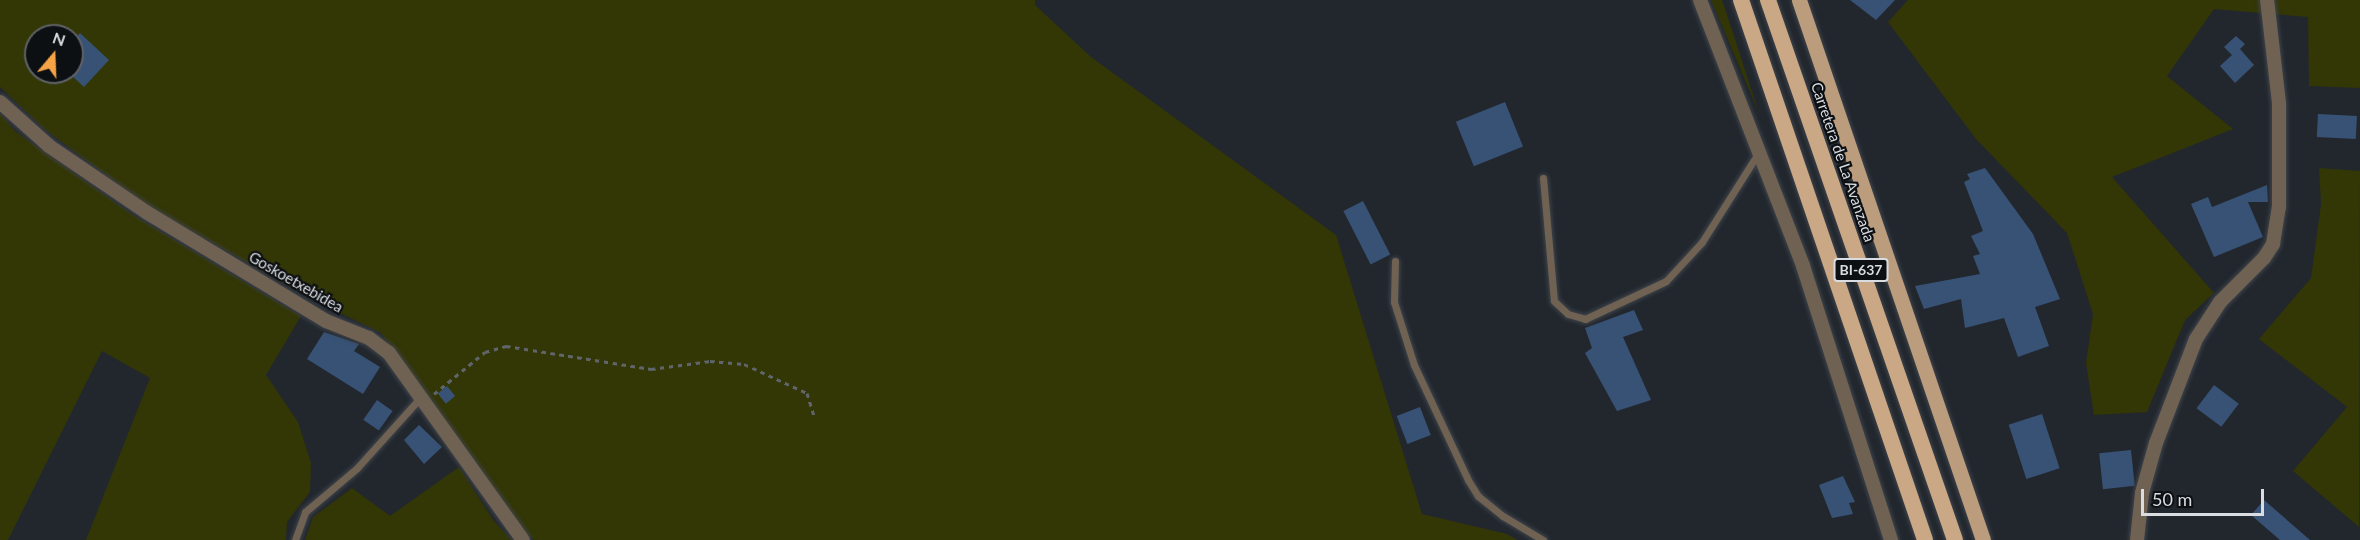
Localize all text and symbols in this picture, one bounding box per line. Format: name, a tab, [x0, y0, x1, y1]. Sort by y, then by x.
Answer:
north arrow	[24, 24, 84, 84]
text: N	[50, 27, 68, 49]
street label: Carretera de La Avanzada	[1807, 80, 1879, 244]
street label: Goskoetxebidea	[246, 248, 346, 316]
road number: BI-637	[1832, 259, 1890, 281]
scale bar	[2144, 477, 2267, 515]
text: 50 m	[2152, 488, 2192, 510]

